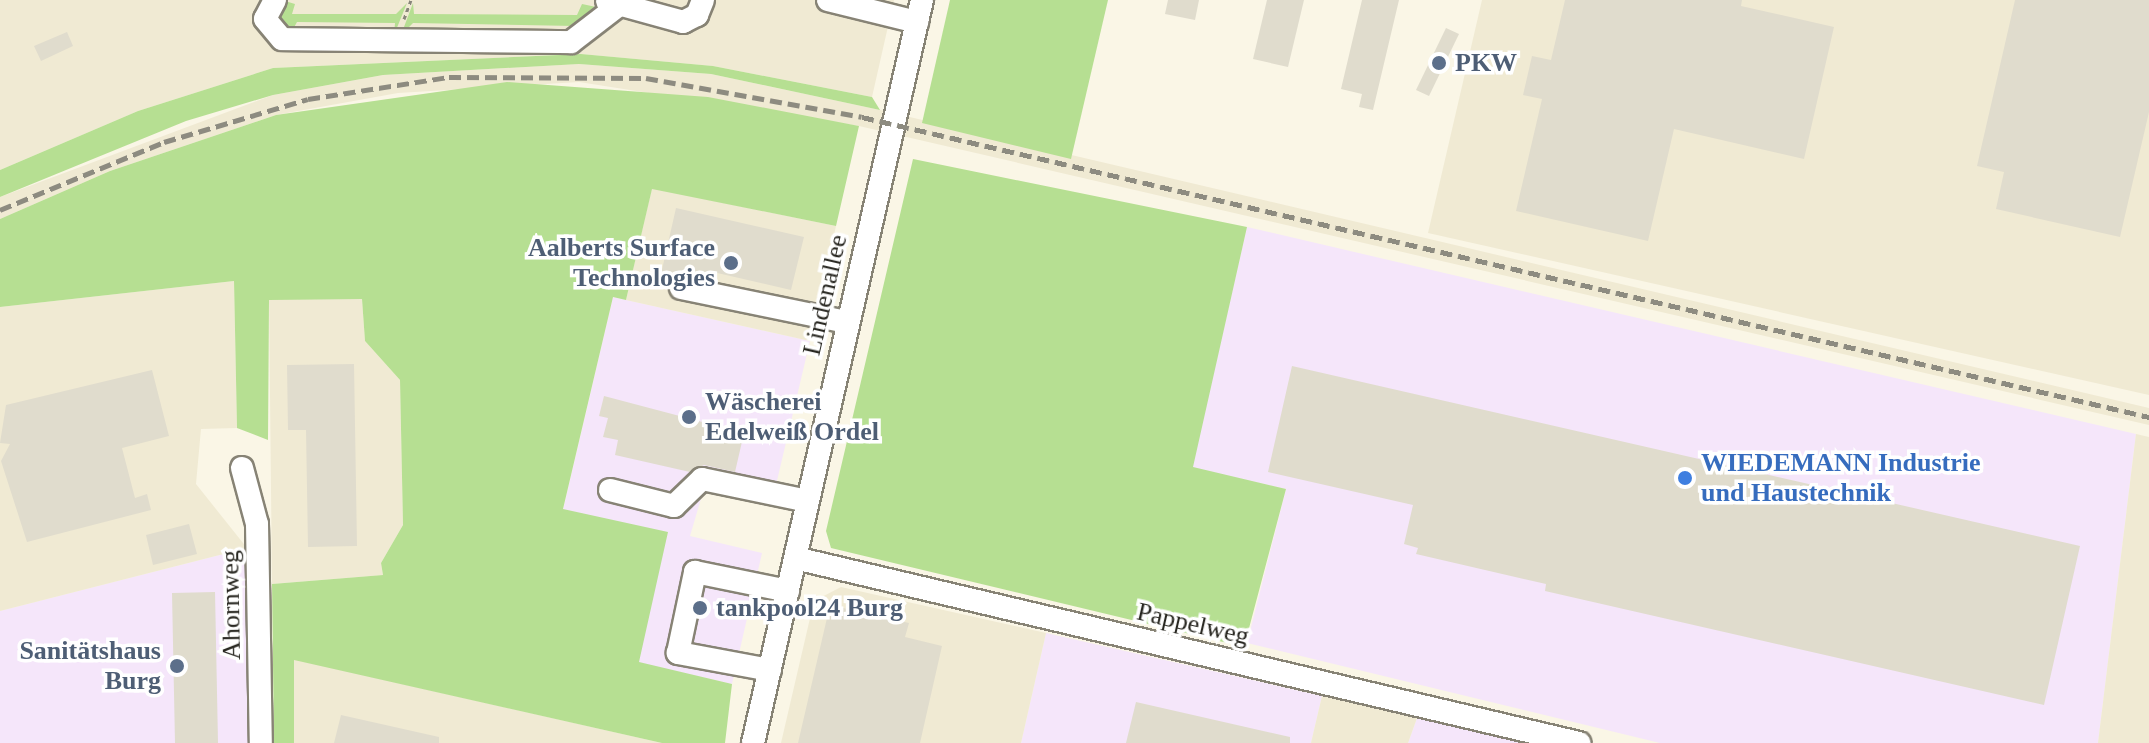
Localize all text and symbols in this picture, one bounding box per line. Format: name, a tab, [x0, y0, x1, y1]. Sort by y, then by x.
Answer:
place label: PKW	[1455, 47, 1517, 79]
marker: PKW	[1430, 54, 1448, 72]
place label: Aalberts Surface Technologies	[528, 232, 715, 294]
street label: Lindenallee	[796, 232, 854, 358]
marker: Aalberts Surface Technologies	[722, 254, 740, 272]
place label: Wäscherei Edelweiß Ordel	[705, 386, 879, 448]
marker: Wäscherei Edelweiß Ordel	[680, 408, 698, 426]
place label: WIEDEMANN Industrie und Haustechnik	[1701, 447, 1981, 508]
marker: WIEDEMANN Industrie und Haustechnik	[1676, 469, 1694, 487]
street label: Ahornweg	[214, 550, 248, 660]
place label: tankpool24 Burg	[716, 592, 903, 624]
street label: Pappelweg	[1134, 596, 1252, 652]
marker: tankpool24 Burg	[691, 599, 709, 617]
place label: Sanitätshaus Burg	[19, 635, 161, 696]
marker: Sanitätshaus Burg	[168, 657, 186, 675]

